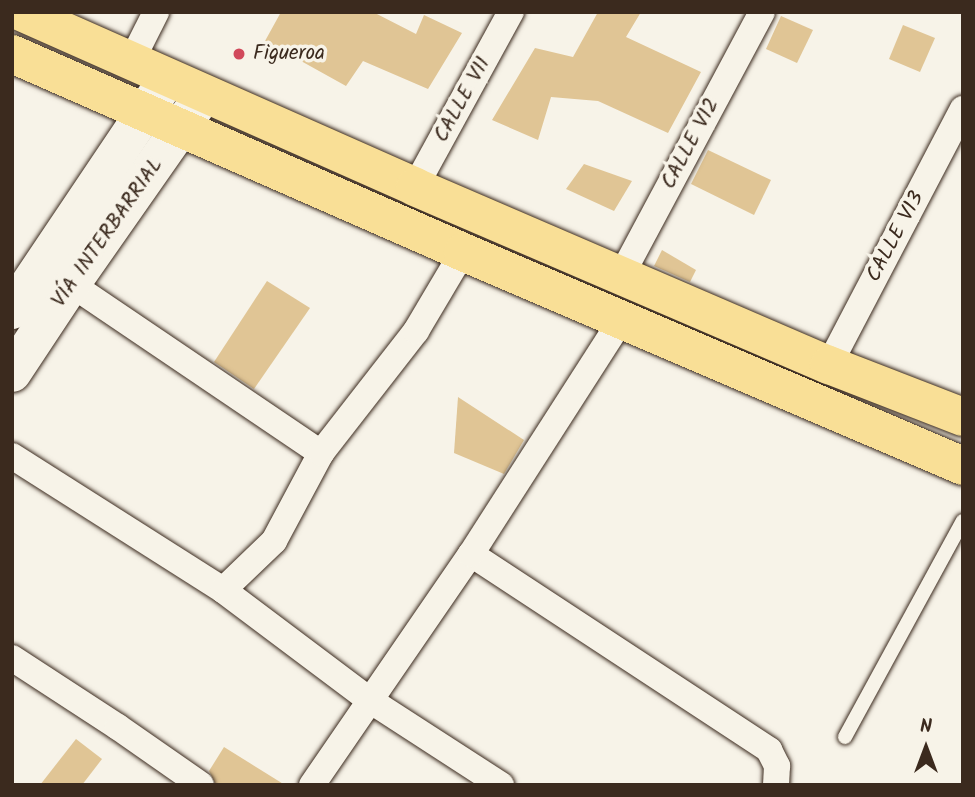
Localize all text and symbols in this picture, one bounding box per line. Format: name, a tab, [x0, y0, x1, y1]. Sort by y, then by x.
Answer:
place label: Figueroa	[253, 41, 325, 67]
marker: Figueroa	[231, 46, 247, 62]
street label: CALLE V11	[429, 53, 497, 147]
street label: CALLE V12	[657, 94, 725, 194]
street label: VÍA INTERBARRIAL	[47, 153, 169, 313]
street label: CALLE V13	[862, 187, 930, 287]
text: N	[920, 712, 932, 742]
north arrow	[891, 713, 961, 783]

